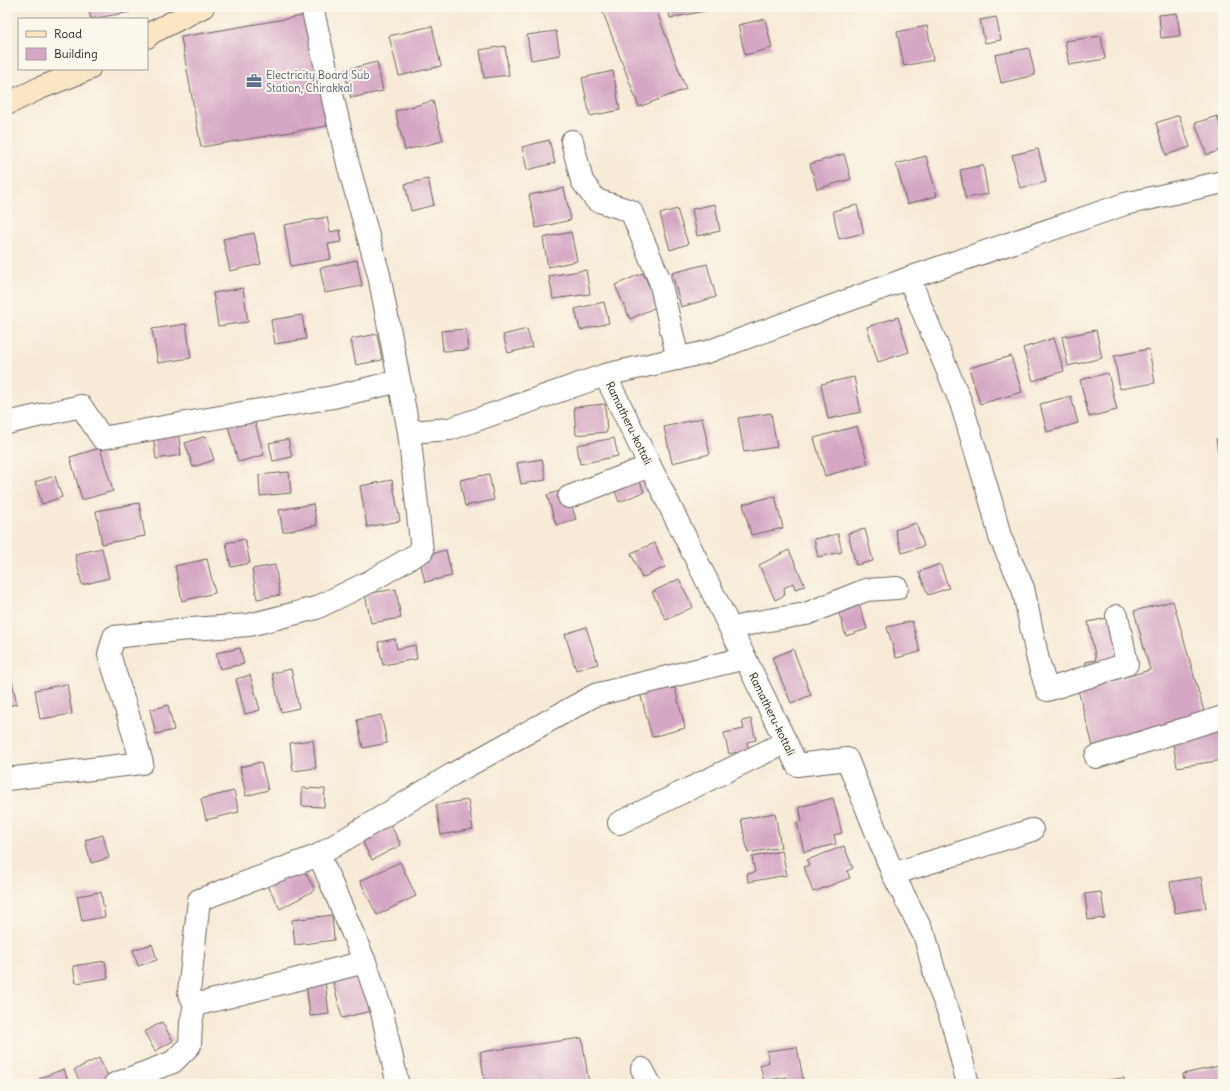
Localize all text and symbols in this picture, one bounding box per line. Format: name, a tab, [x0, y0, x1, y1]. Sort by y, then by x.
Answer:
legend	[18, 18, 148, 70]
text: Road	[54, 26, 82, 41]
text: Building	[54, 46, 98, 61]
place label: Electricity Board Sub Station, Chirakkal	[266, 68, 370, 95]
office icon: Electricity Board Sub Station, Chirakkal	[245, 72, 263, 90]
street label: Ramatheru-kottali	[603, 379, 655, 467]
street label: Ramatheru-kottali	[746, 670, 798, 758]

